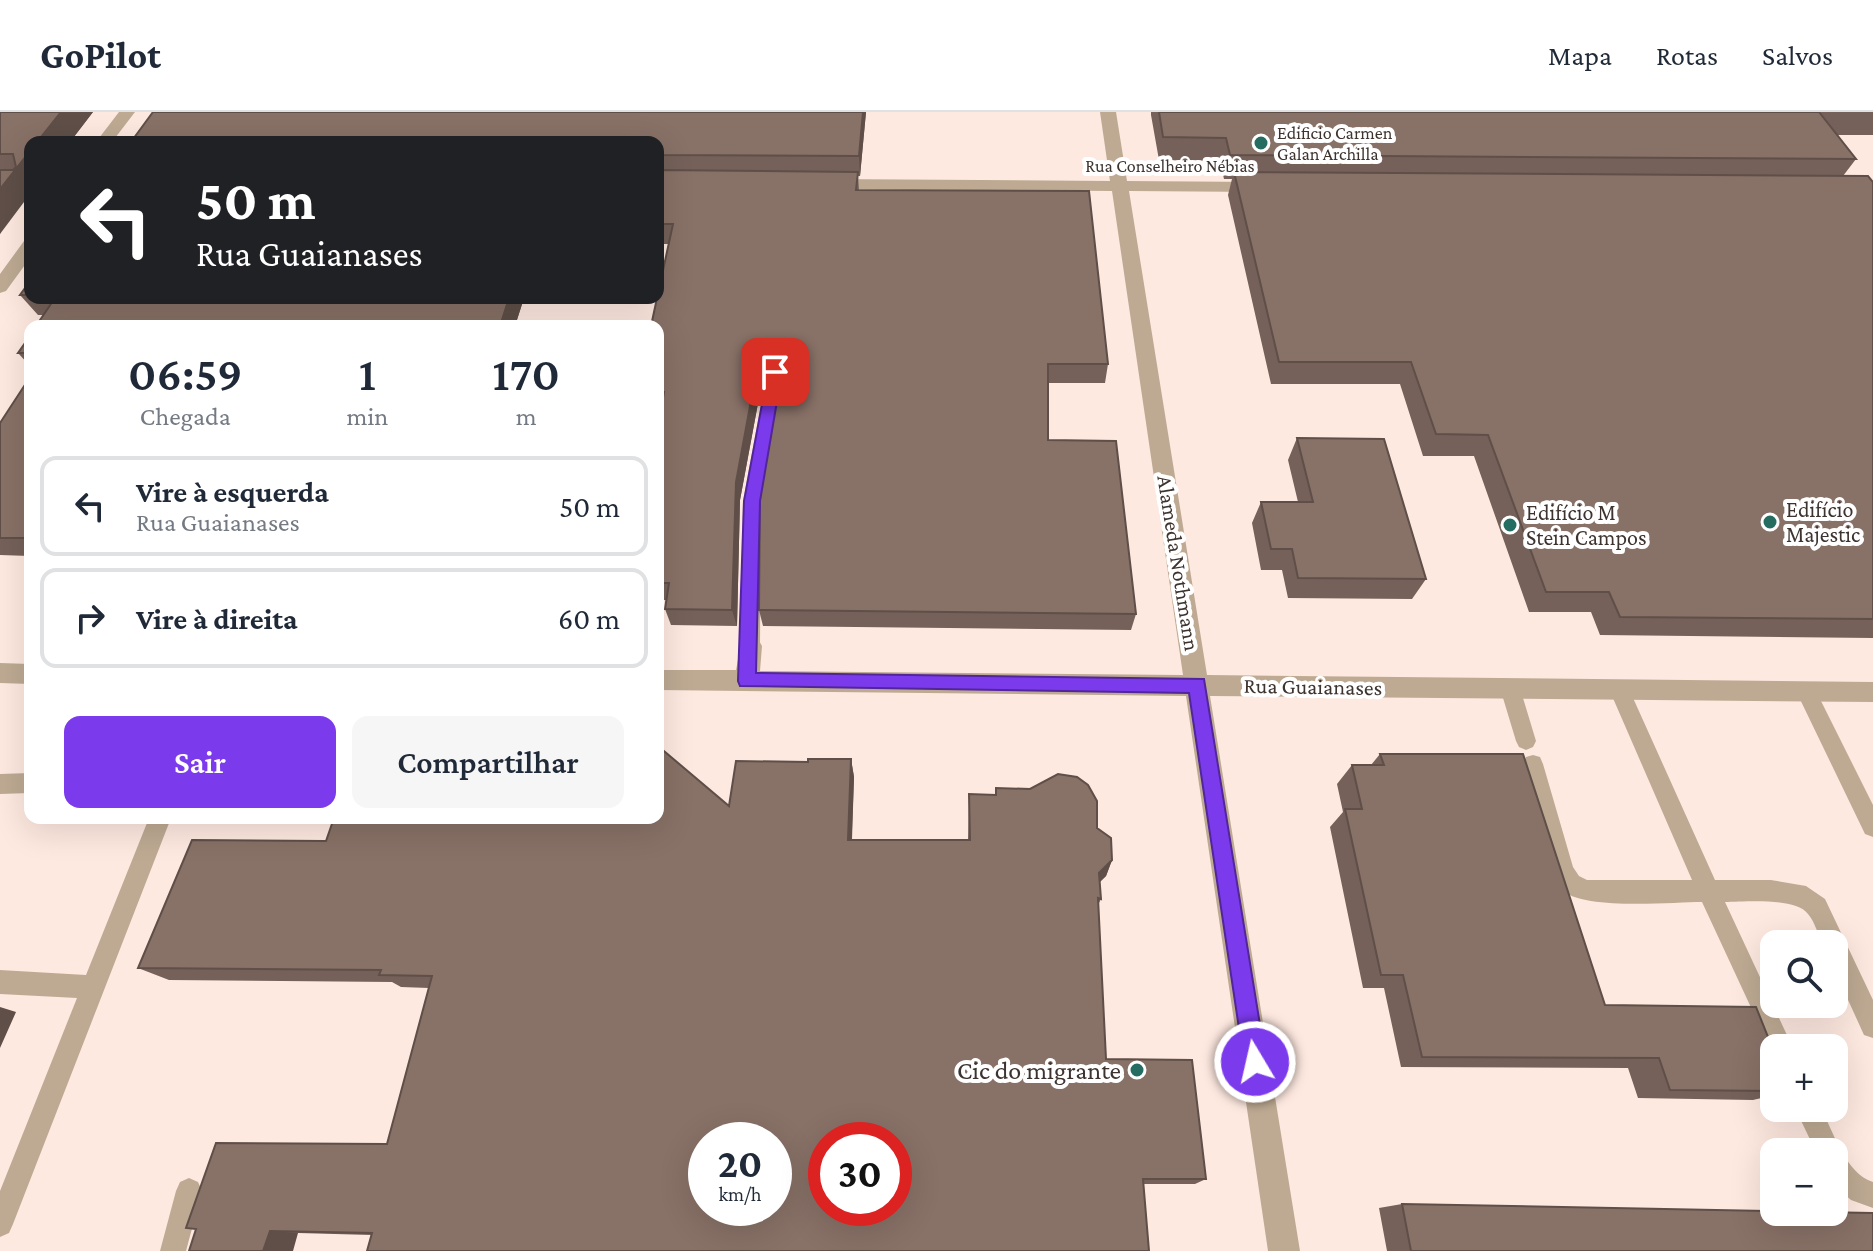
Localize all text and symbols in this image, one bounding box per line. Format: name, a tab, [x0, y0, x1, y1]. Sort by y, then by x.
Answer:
text: GoPilot	[40, 34, 161, 76]
text: Mapa	[1548, 40, 1612, 71]
text: Rotas	[1656, 40, 1718, 71]
text: Salvos	[1762, 40, 1833, 71]
place label: Edificio Carmen Galan Archilla	[1277, 123, 1393, 164]
marker: Edificio Carmen Galan Archilla	[1252, 134, 1270, 152]
street label: Rua Conselheiro Nébias	[1085, 156, 1255, 176]
icon: left	[64, 168, 168, 272]
text: 50 m	[196, 169, 316, 231]
text: Rua Guaianases	[196, 234, 423, 274]
pin	[741, 338, 809, 406]
text: 06:59	[128, 347, 243, 400]
text: 1	[359, 347, 376, 400]
text: 170	[492, 347, 560, 400]
icon: arrive	[753, 350, 797, 394]
text: Chegada	[140, 402, 231, 431]
text: min	[347, 402, 388, 431]
text: m	[516, 402, 537, 431]
street label: Alameda Nothmann	[1152, 473, 1205, 653]
text: Vire à esquerda	[136, 475, 329, 508]
icon: left	[68, 484, 112, 528]
text: 50 m	[559, 490, 620, 523]
place label: Edifício Majestic	[1786, 497, 1860, 547]
place label: Edifício M Stein Campos	[1526, 500, 1647, 550]
text: Rua Guaianases	[136, 508, 300, 537]
marker: Edifício Majestic	[1761, 513, 1779, 531]
marker: Edifício M Stein Campos	[1501, 516, 1519, 534]
icon: right	[68, 596, 112, 640]
text: Vire à direita	[136, 602, 298, 635]
text: 60 m	[558, 602, 620, 635]
street label: Rua Guaianases	[1244, 673, 1382, 700]
button: Sair	[64, 716, 336, 808]
button: Compartilhar	[352, 716, 624, 808]
map controls	[1760, 930, 1848, 1226]
button: search	[1760, 930, 1848, 1018]
position arrow	[1213, 1020, 1297, 1104]
button: +	[1760, 1034, 1848, 1122]
place label: Cic do migrante	[957, 1056, 1121, 1085]
marker: Cic do migrante	[1128, 1061, 1146, 1079]
speed limit sign: 30	[808, 1122, 912, 1226]
button: −	[1760, 1138, 1848, 1226]
text: 20	[718, 1141, 762, 1186]
text: km/h	[718, 1183, 762, 1205]

